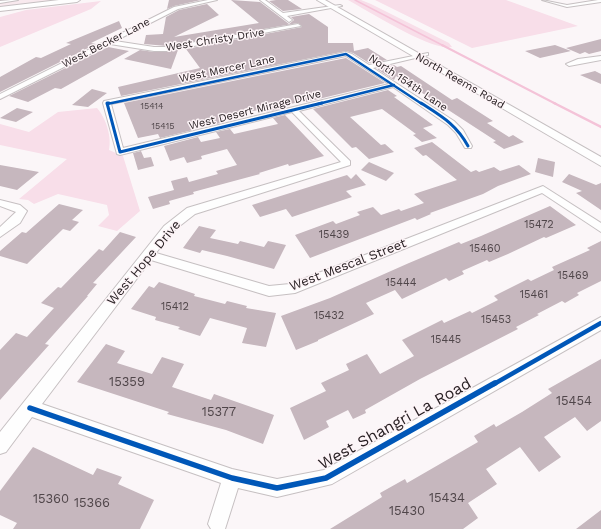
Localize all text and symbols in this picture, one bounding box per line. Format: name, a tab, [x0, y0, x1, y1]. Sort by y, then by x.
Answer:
street label: West Becker Lane	[60, 15, 152, 71]
street label: West Christy Drive	[165, 26, 265, 54]
street label: North Reems Road	[413, 50, 507, 112]
street label: West Mercer Lane	[178, 52, 276, 86]
street label: North 154th Lane	[366, 52, 450, 114]
street label: West Desert Mirage Drive	[188, 87, 322, 133]
house number: 15414	[140, 101, 164, 111]
house number: 15415	[152, 121, 174, 131]
street label: West Hope Drive	[104, 217, 184, 309]
house number: 15472	[524, 218, 554, 232]
house number: 15439	[319, 228, 349, 242]
street label: West Mescal Street	[287, 236, 409, 294]
house number: 15460	[470, 242, 500, 256]
house number: 15469	[558, 269, 588, 283]
house number: 15444	[386, 276, 416, 290]
house number: 15461	[520, 288, 548, 302]
house number: 15412	[161, 300, 189, 314]
house number: 15432	[314, 309, 344, 323]
house number: 15453	[481, 313, 511, 327]
house number: 15445	[431, 333, 461, 347]
house number: 15359	[109, 374, 145, 390]
street label: West Shangri La Road	[315, 374, 475, 474]
house number: 15454	[556, 393, 592, 409]
house number: 15377	[202, 404, 236, 420]
house number: 15434	[429, 490, 465, 506]
house number: 15360	[33, 491, 69, 507]
house number: 15366	[74, 495, 110, 511]
house number: 15430	[389, 503, 425, 519]

